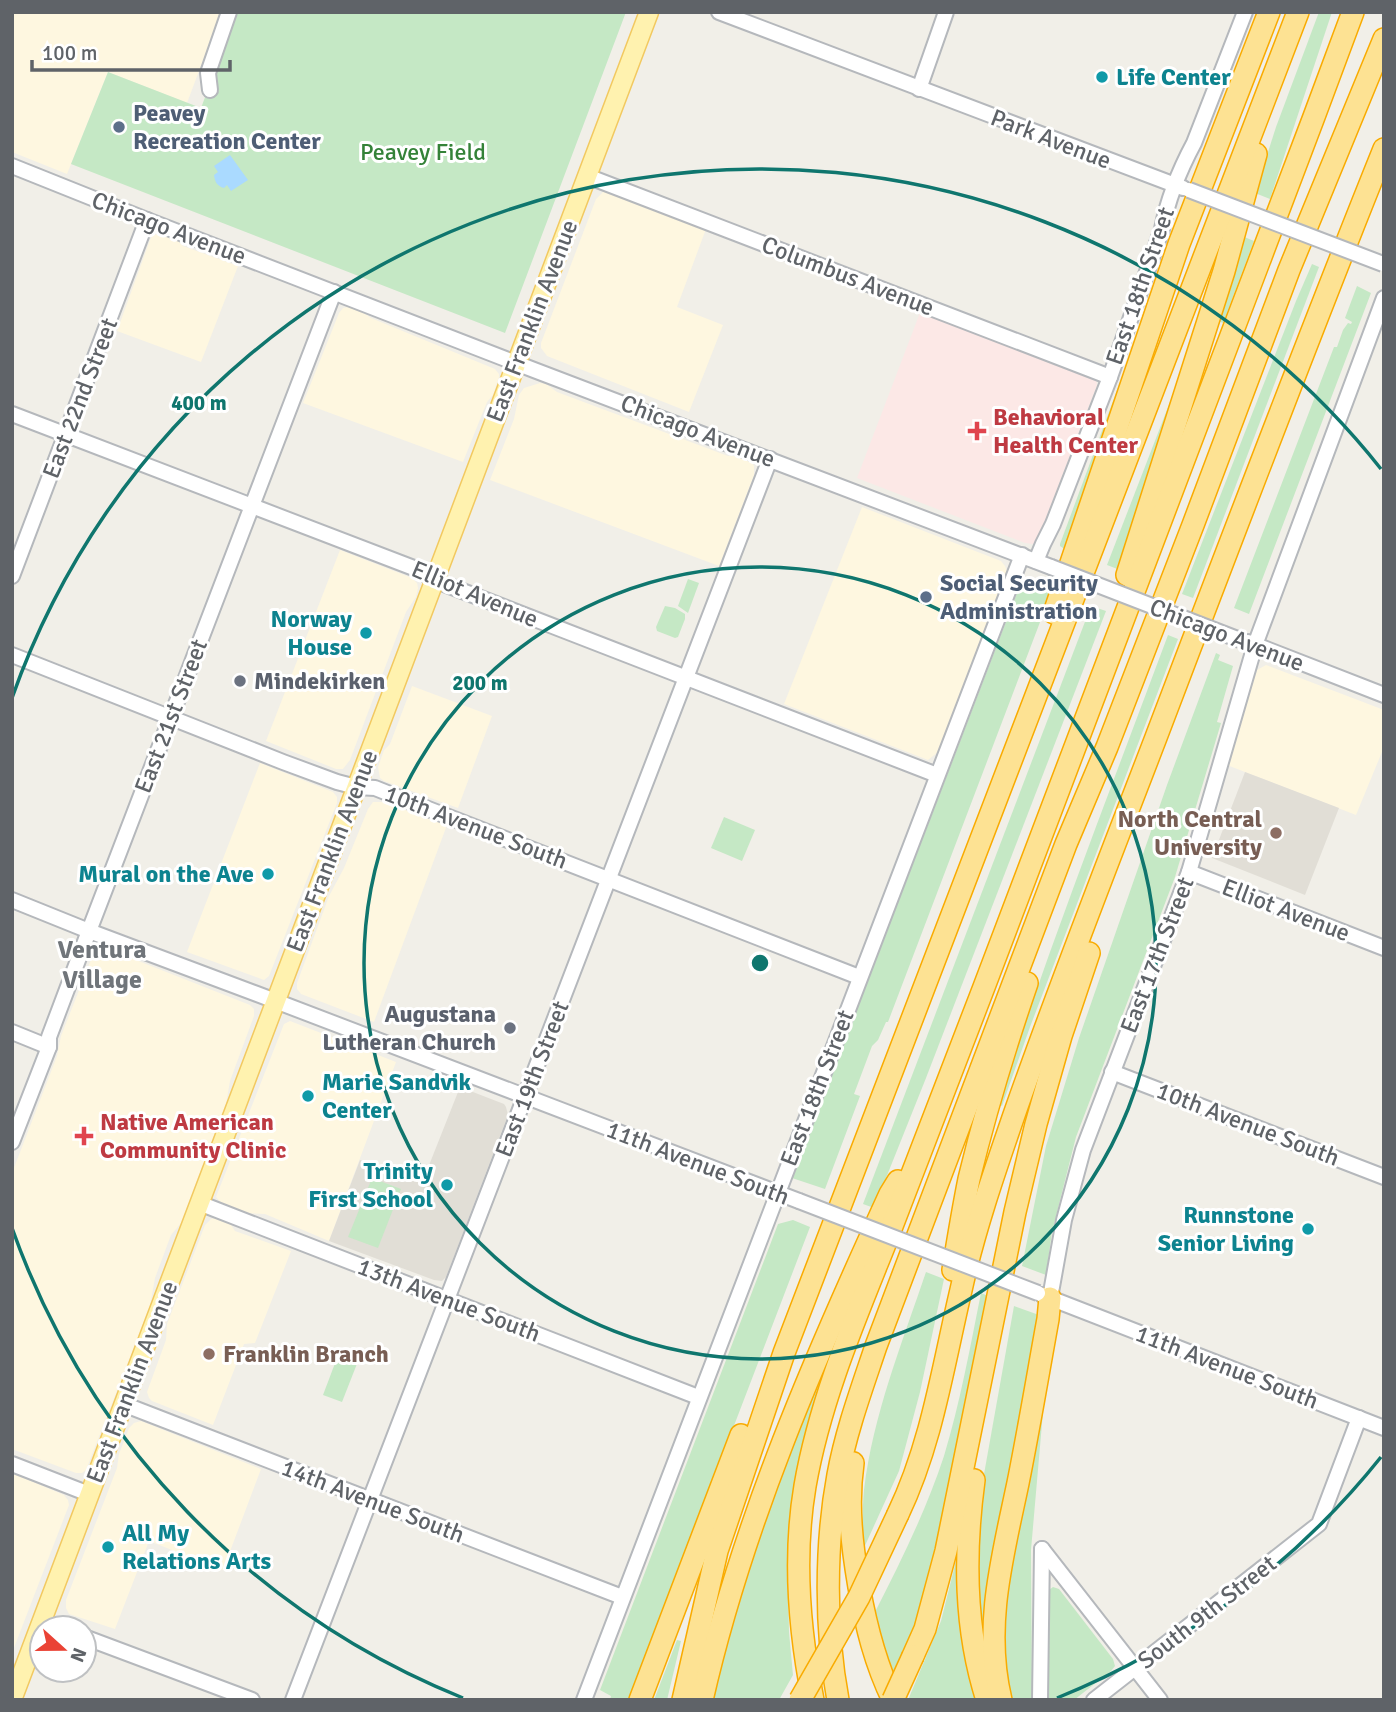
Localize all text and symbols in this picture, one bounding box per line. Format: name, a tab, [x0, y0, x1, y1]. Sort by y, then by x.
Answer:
scale bar	[32, 28, 229, 72]
text: 100 m	[42, 40, 97, 66]
place label: Life Center	[1116, 62, 1231, 92]
marker: Life Center	[1094, 69, 1110, 85]
place label: Peavey Recreation Center	[133, 98, 321, 156]
street label: Park Avenue	[987, 102, 1115, 176]
marker: Peavey Recreation Center	[111, 119, 127, 135]
park label: Peavey Field	[360, 137, 486, 167]
street label: Chicago Avenue	[88, 185, 250, 271]
street label: East 18th Street	[1099, 203, 1181, 369]
street label: East Franklin Avenue	[480, 216, 584, 426]
street label: Columbus Avenue	[757, 229, 939, 323]
street label: East 22nd Street	[36, 314, 124, 482]
street label: Chicago Avenue	[617, 388, 779, 474]
text: 400 m	[171, 390, 227, 416]
place label: Behavioral Health Center	[993, 402, 1138, 460]
marker: Behavioral Health Center	[967, 421, 987, 441]
street label: Elliot Avenue	[407, 554, 543, 634]
place label: Social Security Administration	[940, 568, 1098, 626]
marker: Social Security Administration	[918, 589, 934, 605]
street label: Chicago Avenue	[1146, 592, 1308, 678]
place label: Norway House	[271, 604, 352, 662]
marker: Norway House	[358, 625, 374, 641]
street label: East 21st Street	[128, 635, 214, 797]
place label: Mindekirken	[254, 666, 385, 696]
text: 200 m	[452, 670, 508, 696]
marker: Mindekirken	[232, 673, 248, 689]
street label: East Franklin Avenue	[280, 746, 384, 956]
street label: 10th Avenue South	[380, 778, 572, 876]
place label: North Central University	[1117, 804, 1262, 862]
marker: North Central University	[1268, 825, 1284, 841]
place label: Mural on the Ave	[78, 859, 254, 889]
marker: Mural on the Ave	[260, 866, 276, 882]
street label: Elliot Avenue	[1218, 872, 1354, 948]
street label: East 17th Street	[1113, 873, 1201, 1037]
district label: Ventura Village	[57, 934, 147, 996]
centre of rings	[748, 951, 772, 975]
street label: East 19th Street	[488, 997, 576, 1161]
place label: Augustana Lutheran Church	[322, 999, 496, 1057]
street label: East 18th Street	[773, 1006, 861, 1170]
marker: Augustana Lutheran Church	[502, 1020, 518, 1036]
place label: Marie Sandvik Center	[322, 1067, 472, 1125]
street label: 10th Avenue South	[1152, 1075, 1344, 1173]
marker: Marie Sandvik Center	[300, 1088, 316, 1104]
place label: Native American Community Clinic	[100, 1107, 286, 1165]
street label: 11th Avenue South	[602, 1114, 794, 1212]
marker: Native American Community Clinic	[74, 1126, 94, 1146]
place label: Trinity First School	[308, 1156, 433, 1214]
marker: Trinity First School	[439, 1177, 455, 1193]
place label: Runnstone Senior Living	[1158, 1200, 1294, 1258]
marker: Runnstone Senior Living	[1300, 1221, 1316, 1237]
street label: 13th Avenue South	[353, 1251, 545, 1349]
street label: East Franklin Avenue	[80, 1277, 184, 1487]
street label: 11th Avenue South	[1131, 1318, 1323, 1416]
place label: Franklin Branch	[223, 1339, 389, 1369]
marker: Franklin Branch	[201, 1346, 217, 1362]
street label: 14th Avenue South	[277, 1452, 469, 1550]
place label: All My Relations Arts	[122, 1518, 271, 1576]
marker: All My Relations Arts	[100, 1539, 116, 1555]
street label: South 9th Street	[1132, 1548, 1282, 1676]
north arrow	[28, 1614, 98, 1684]
text: N	[64, 1644, 92, 1665]

